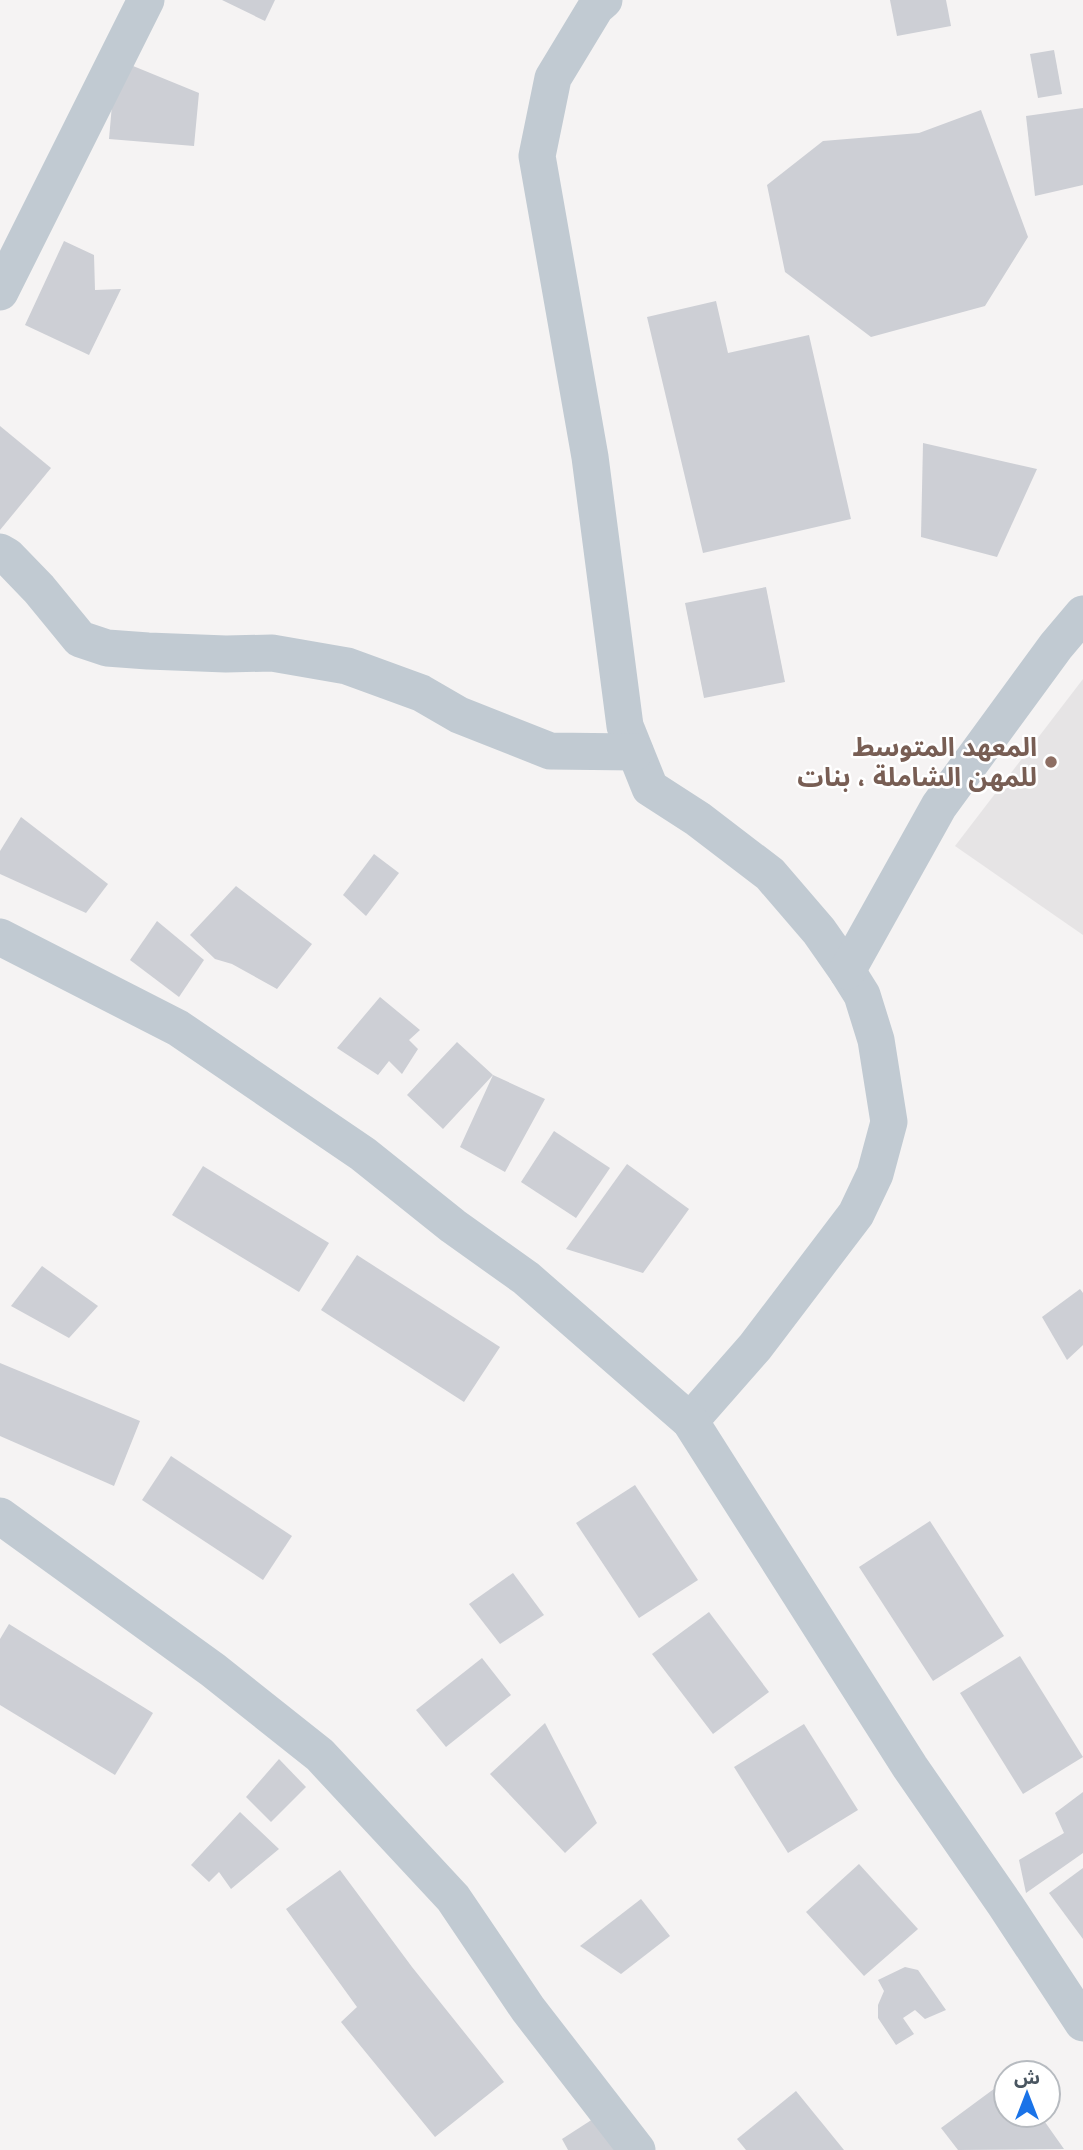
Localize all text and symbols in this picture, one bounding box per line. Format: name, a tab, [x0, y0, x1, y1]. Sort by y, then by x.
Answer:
place label: المعهد المتوسط للمهن الشاملة ، بنات	[797, 730, 1037, 793]
marker: المعهد المتوسط للمهن الشاملة ، بنات	[1043, 754, 1059, 770]
north arrow	[992, 2059, 1062, 2129]
text: ش	[1014, 2065, 1040, 2089]

